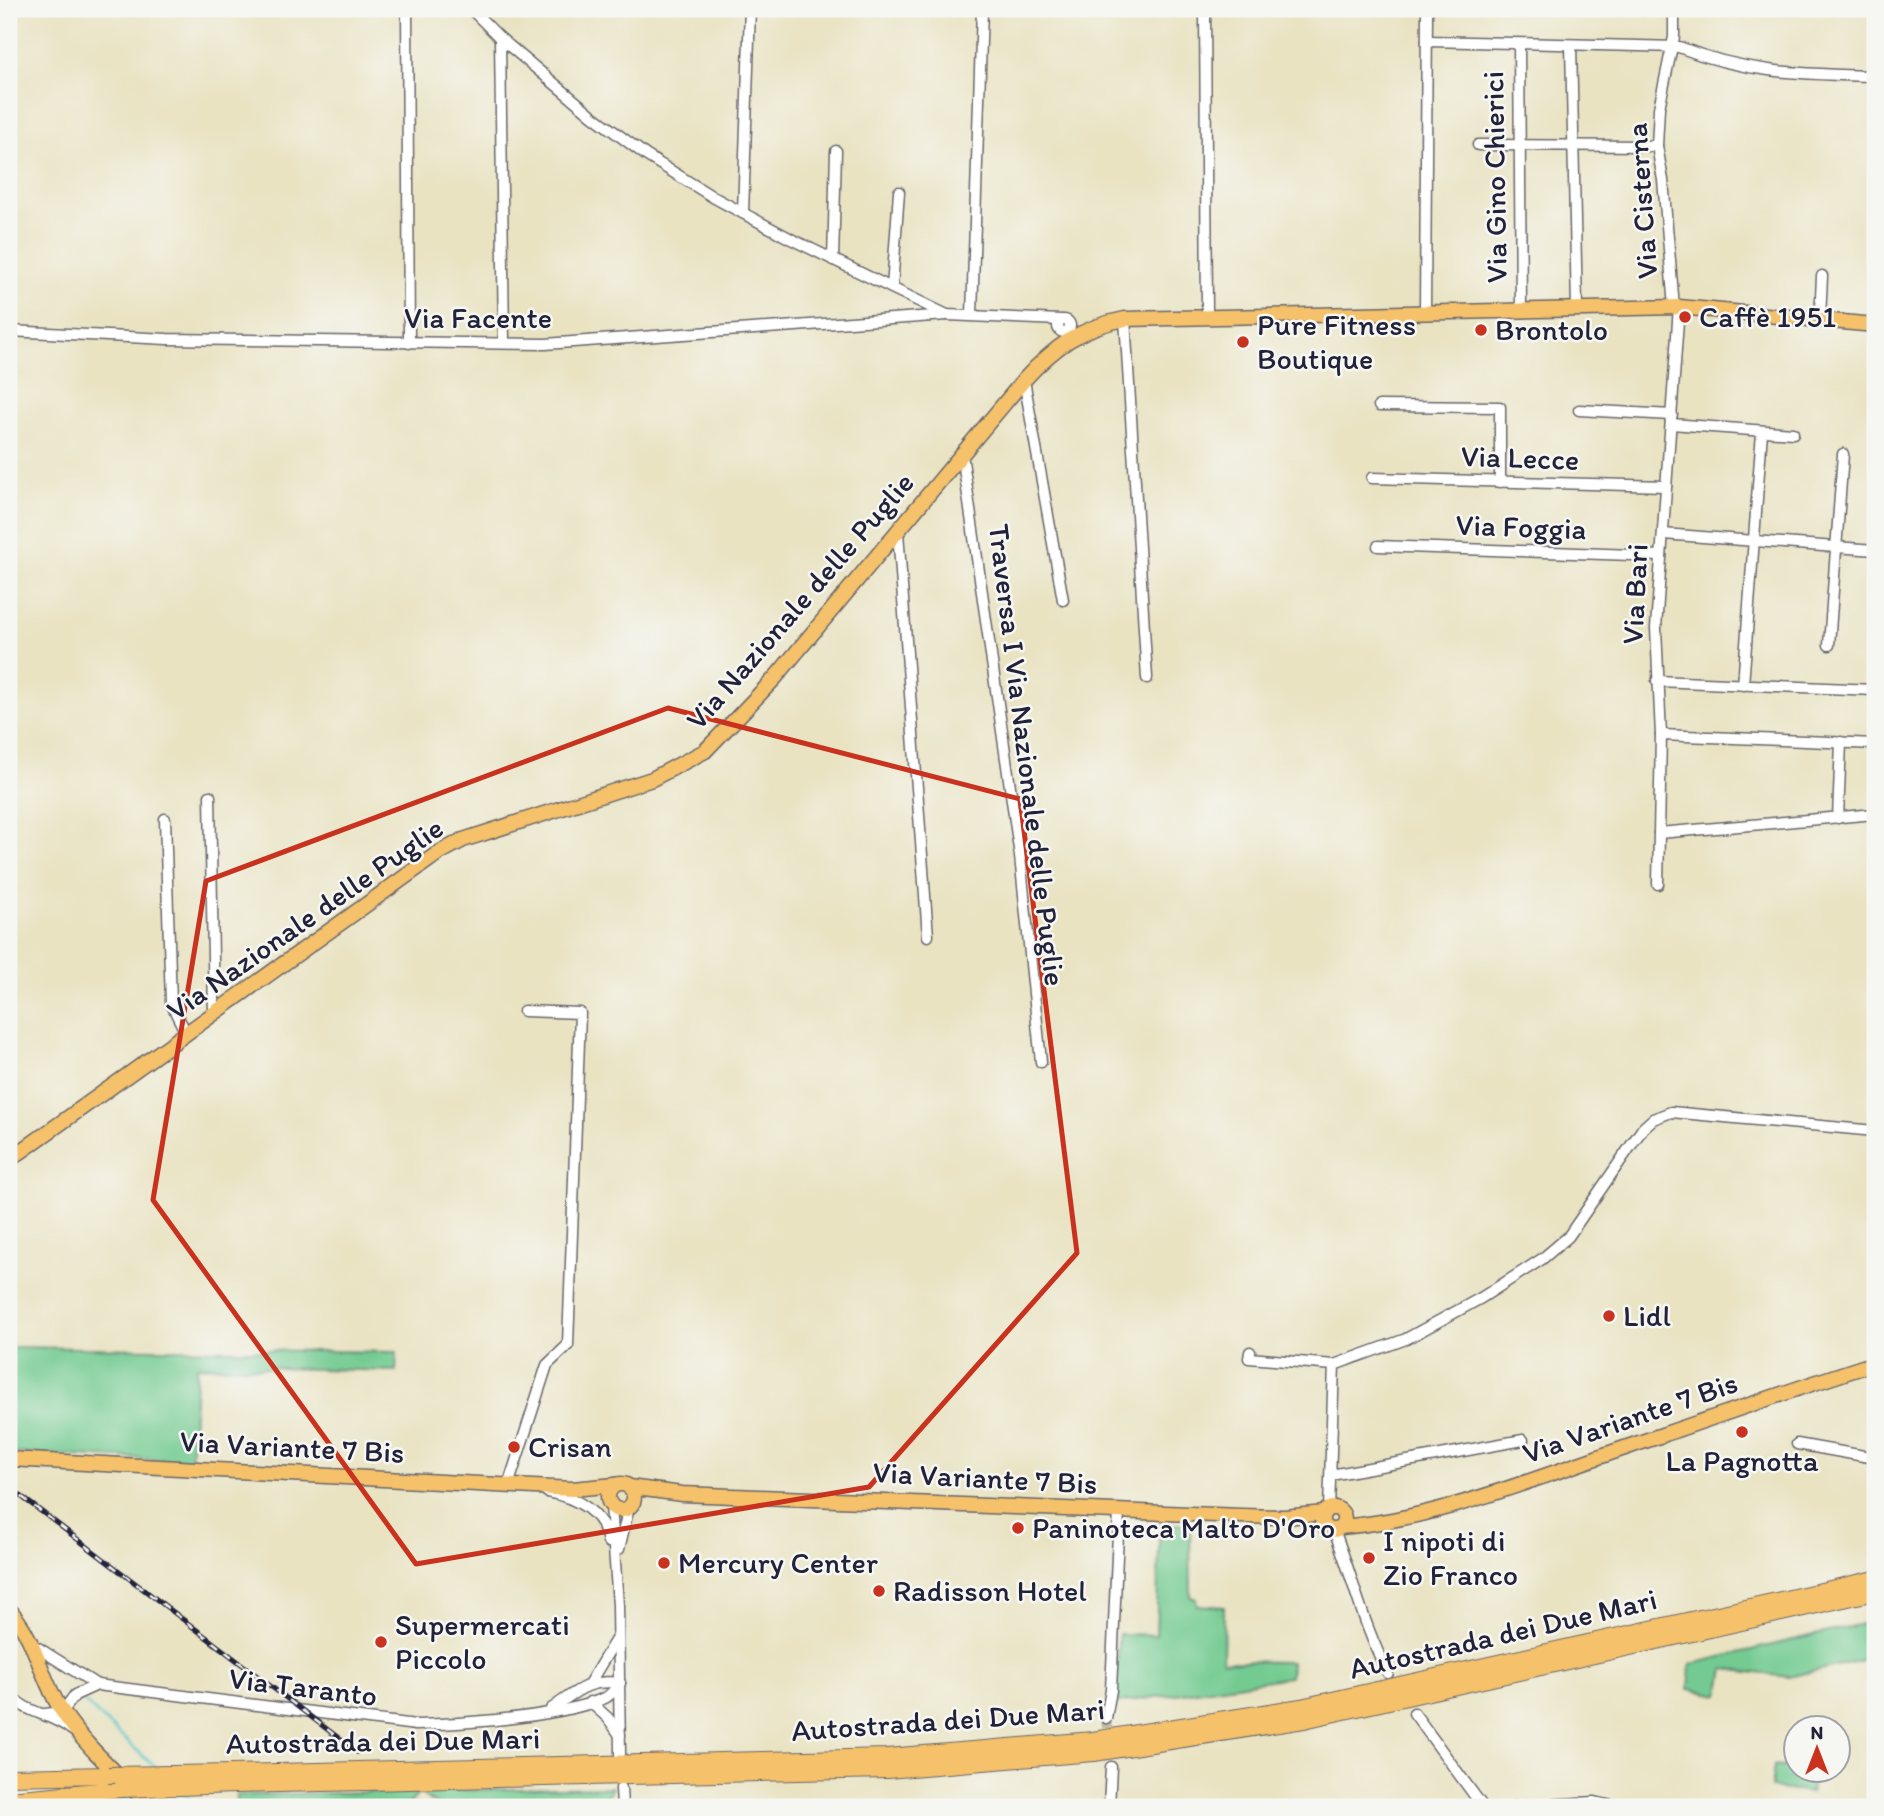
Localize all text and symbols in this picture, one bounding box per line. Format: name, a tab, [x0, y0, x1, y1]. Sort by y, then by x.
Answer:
street label: Via Gino Chierici	[1474, 71, 1515, 283]
street label: Via Cisterna	[1618, 122, 1665, 280]
place label: Caffè 1951	[1699, 298, 1836, 335]
street label: Via Facente	[404, 299, 552, 336]
place label: Pure Fitness Boutique	[1257, 306, 1416, 377]
marker: Caffè 1951	[1677, 309, 1693, 325]
place label: Brontolo	[1495, 311, 1608, 348]
marker: Brontolo	[1473, 322, 1489, 338]
marker: Pure Fitness Boutique	[1235, 334, 1251, 350]
street label: Via Lecce	[1460, 437, 1580, 478]
street label: Via Nazionale delle Puglie	[678, 464, 922, 737]
street label: Via Foggia	[1455, 506, 1587, 547]
street label: Traversa I Via Nazionale delle Puglie	[981, 522, 1074, 988]
street label: Via Bari	[1613, 543, 1656, 645]
street label: Via Nazionale delle Puglie	[159, 809, 450, 1028]
place label: Lidl	[1623, 1297, 1671, 1334]
marker: Lidl	[1601, 1308, 1617, 1324]
street label: Via Variante 7 Bis	[1517, 1363, 1742, 1472]
street label: Via Variante 7 Bis	[179, 1422, 405, 1471]
marker: La Pagnotta	[1734, 1424, 1750, 1440]
place label: Crisan	[528, 1428, 612, 1465]
marker: Crisan	[506, 1439, 522, 1455]
place label: La Pagnotta	[1665, 1442, 1819, 1479]
street label: Via Variante 7 Bis	[872, 1453, 1098, 1502]
place label: Paninoteca Malto D'Oro	[1032, 1509, 1335, 1546]
marker: Paninoteca Malto D'Oro	[1010, 1520, 1026, 1536]
place label: I nipoti di Zio Franco	[1383, 1522, 1518, 1593]
place label: Mercury Center	[678, 1544, 878, 1581]
marker: I nipoti di Zio Franco	[1361, 1550, 1377, 1566]
marker: Mercury Center	[656, 1555, 672, 1571]
place label: Radisson Hotel	[893, 1572, 1087, 1609]
street label: Autostrada dei Due Mari	[1346, 1580, 1660, 1687]
marker: Radisson Hotel	[871, 1583, 887, 1599]
place label: Supermercati Piccolo	[395, 1606, 570, 1677]
marker: Supermercati Piccolo	[373, 1634, 389, 1650]
street label: Via Taranto	[227, 1659, 379, 1714]
street label: Autostrada dei Due Mari	[790, 1690, 1106, 1749]
north arrow	[1783, 1714, 1853, 1784]
street label: Autostrada dei Due Mari	[226, 1719, 540, 1762]
text: N	[1811, 1721, 1823, 1744]

